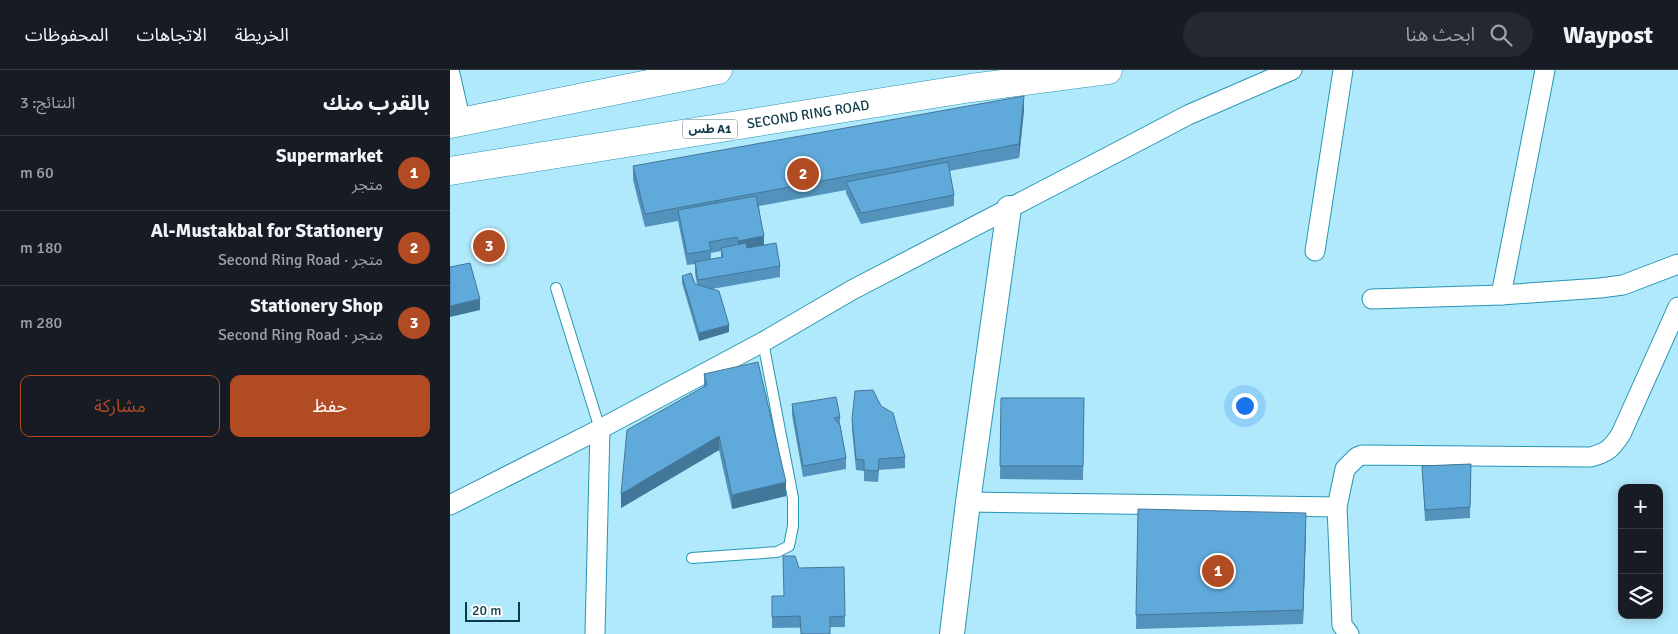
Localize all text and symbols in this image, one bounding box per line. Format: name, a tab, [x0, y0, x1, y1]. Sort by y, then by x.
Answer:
search box	[1183, 12, 1533, 57]
text: Waypost	[1563, 20, 1653, 50]
icon: search	[1487, 21, 1515, 49]
text: ابحث هنا	[1405, 23, 1475, 47]
text: المحفوظات	[25, 24, 109, 46]
text: الاتجاهات	[137, 24, 207, 46]
text: الخريطة	[235, 24, 289, 46]
text: بالقرب منك	[323, 90, 430, 116]
text: النتائج: 3	[20, 93, 75, 113]
street label: SECOND RING ROAD	[746, 96, 871, 133]
road number: طس A1	[682, 120, 738, 138]
text: Supermarket	[276, 144, 383, 168]
pin: 2	[787, 155, 819, 193]
text: 60 m	[20, 163, 54, 183]
text: 1	[410, 163, 418, 183]
text: متجر	[352, 175, 383, 195]
text: Al-Mustakbal for Stationery	[151, 219, 383, 243]
pin: 3	[473, 227, 505, 265]
text: 180 m	[20, 238, 62, 258]
text: 2	[410, 238, 418, 258]
text: متجر · Second Ring Road	[218, 250, 383, 270]
text: Stationery Shop	[250, 294, 383, 318]
text: 280 m	[20, 313, 62, 333]
text: 3	[410, 313, 418, 333]
text: متجر · Second Ring Road	[218, 325, 383, 345]
button: مشاركة	[20, 375, 220, 437]
button: حفظ	[230, 375, 430, 437]
your location	[1232, 393, 1258, 419]
map controls	[1618, 484, 1663, 619]
button: +	[1618, 484, 1663, 529]
button: −	[1618, 529, 1663, 574]
pin: 1	[1202, 552, 1234, 590]
button: layers	[1618, 574, 1663, 619]
scale bar	[465, 599, 520, 622]
text: 20 m	[472, 602, 501, 619]

